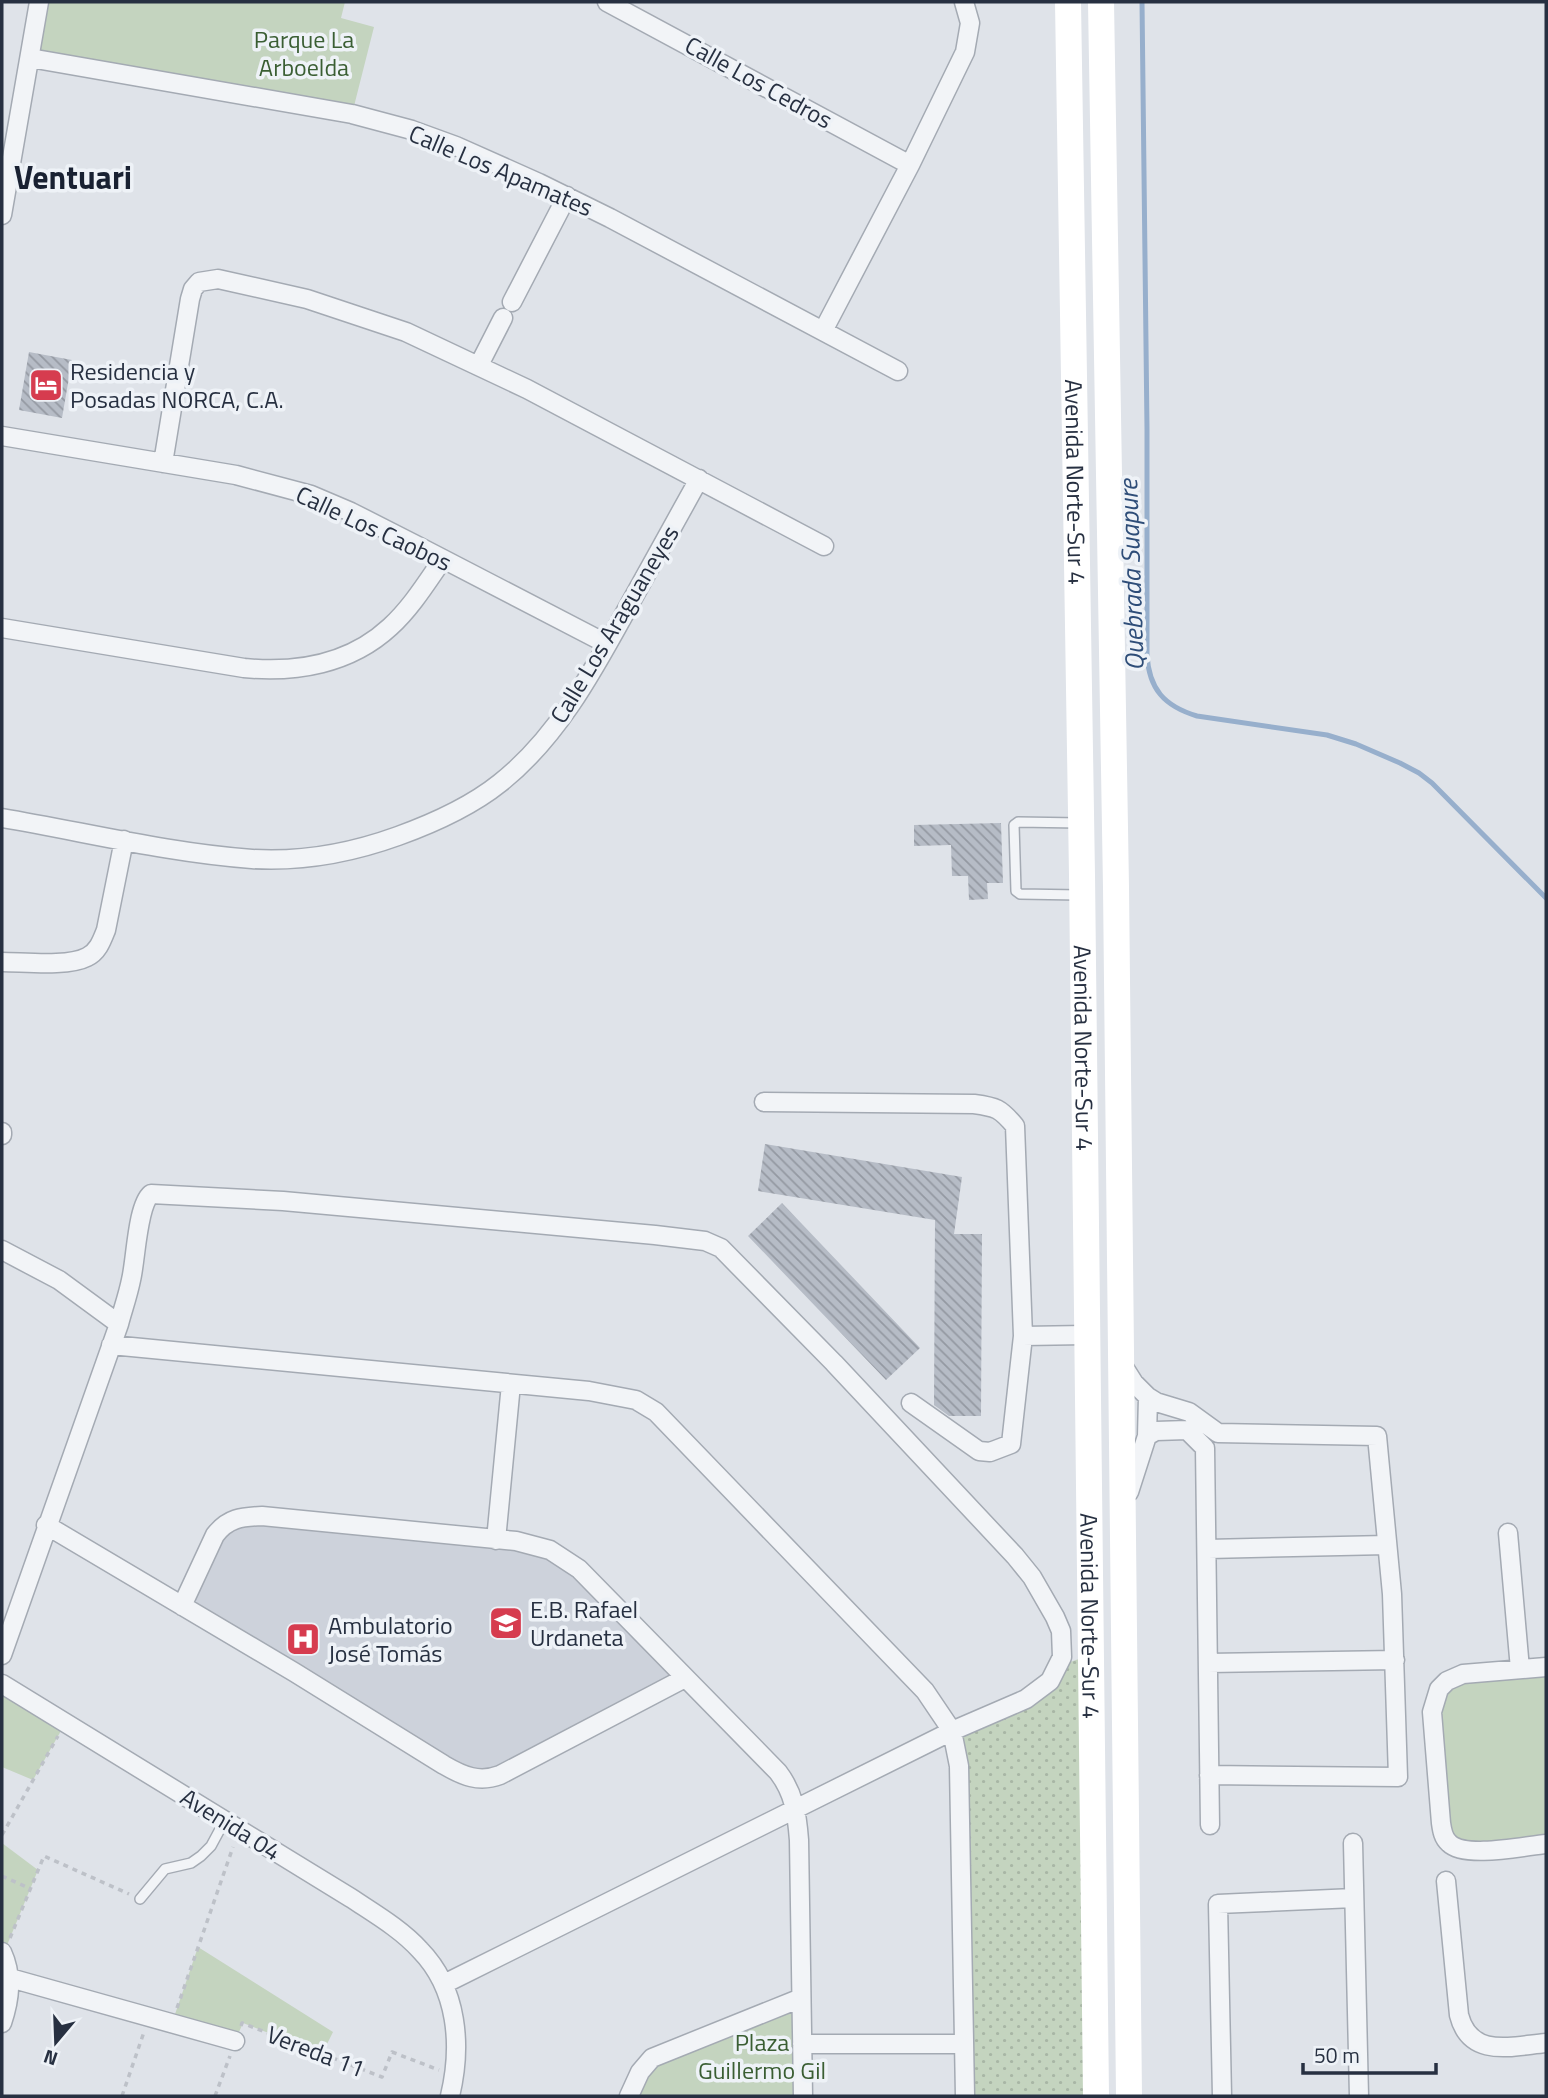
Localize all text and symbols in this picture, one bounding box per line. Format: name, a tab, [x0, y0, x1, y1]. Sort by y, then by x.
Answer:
park label: Parque La Arboelda	[254, 21, 354, 85]
street label: Calle Los Cedros	[679, 27, 839, 137]
street label: Calle Los Apamates	[403, 115, 599, 225]
district label: Ventuari	[14, 153, 132, 201]
place label: Residencia y Posadas NORCA, C.A.	[70, 353, 284, 417]
hotel icon: Residencia y Posadas NORCA, C.A.	[27, 366, 65, 404]
street label: Avenida Norte-Sur 4	[1056, 379, 1095, 585]
street label: Calle Los Caobos	[290, 476, 458, 580]
water label: Quebrada Suapure	[1108, 477, 1154, 671]
street label: Calle Los Araguaneyes	[541, 518, 687, 730]
street label: Avenida Norte-Sur 4	[1065, 945, 1103, 1151]
street label: Avenida Norte-Sur 4	[1071, 1513, 1110, 1719]
place label: E.B. Rafael Urdaneta	[530, 1591, 638, 1655]
school or university icon: E.B. Rafael Urdaneta	[487, 1604, 525, 1642]
place label: Ambulatorio José Tomás	[328, 1607, 453, 1671]
hospital icon: Ambulatorio José Tomás	[284, 1620, 322, 1658]
street label: Avenida 04	[174, 1779, 288, 1869]
north arrow	[21, 2007, 91, 2077]
street label: Vereda 11	[262, 2016, 370, 2086]
park label: Plaza Guillermo Gil	[698, 2024, 826, 2088]
scale bar	[1303, 2032, 1436, 2076]
text: 50 m	[1314, 2039, 1360, 2071]
text: N	[39, 2043, 61, 2074]

